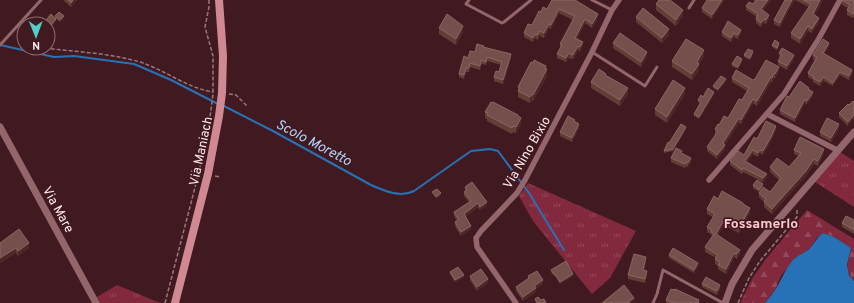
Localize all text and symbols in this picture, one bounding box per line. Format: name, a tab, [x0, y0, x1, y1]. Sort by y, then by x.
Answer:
north arrow	[16, 16, 56, 56]
text: N	[32, 38, 40, 52]
street label: Via Nino Bixio	[501, 114, 555, 192]
street label: Via Maniach	[187, 115, 217, 187]
water label: Scolo Moretto	[273, 116, 354, 171]
street label: Via Mare	[38, 184, 76, 236]
district label: Fossamerlo	[724, 216, 798, 233]

